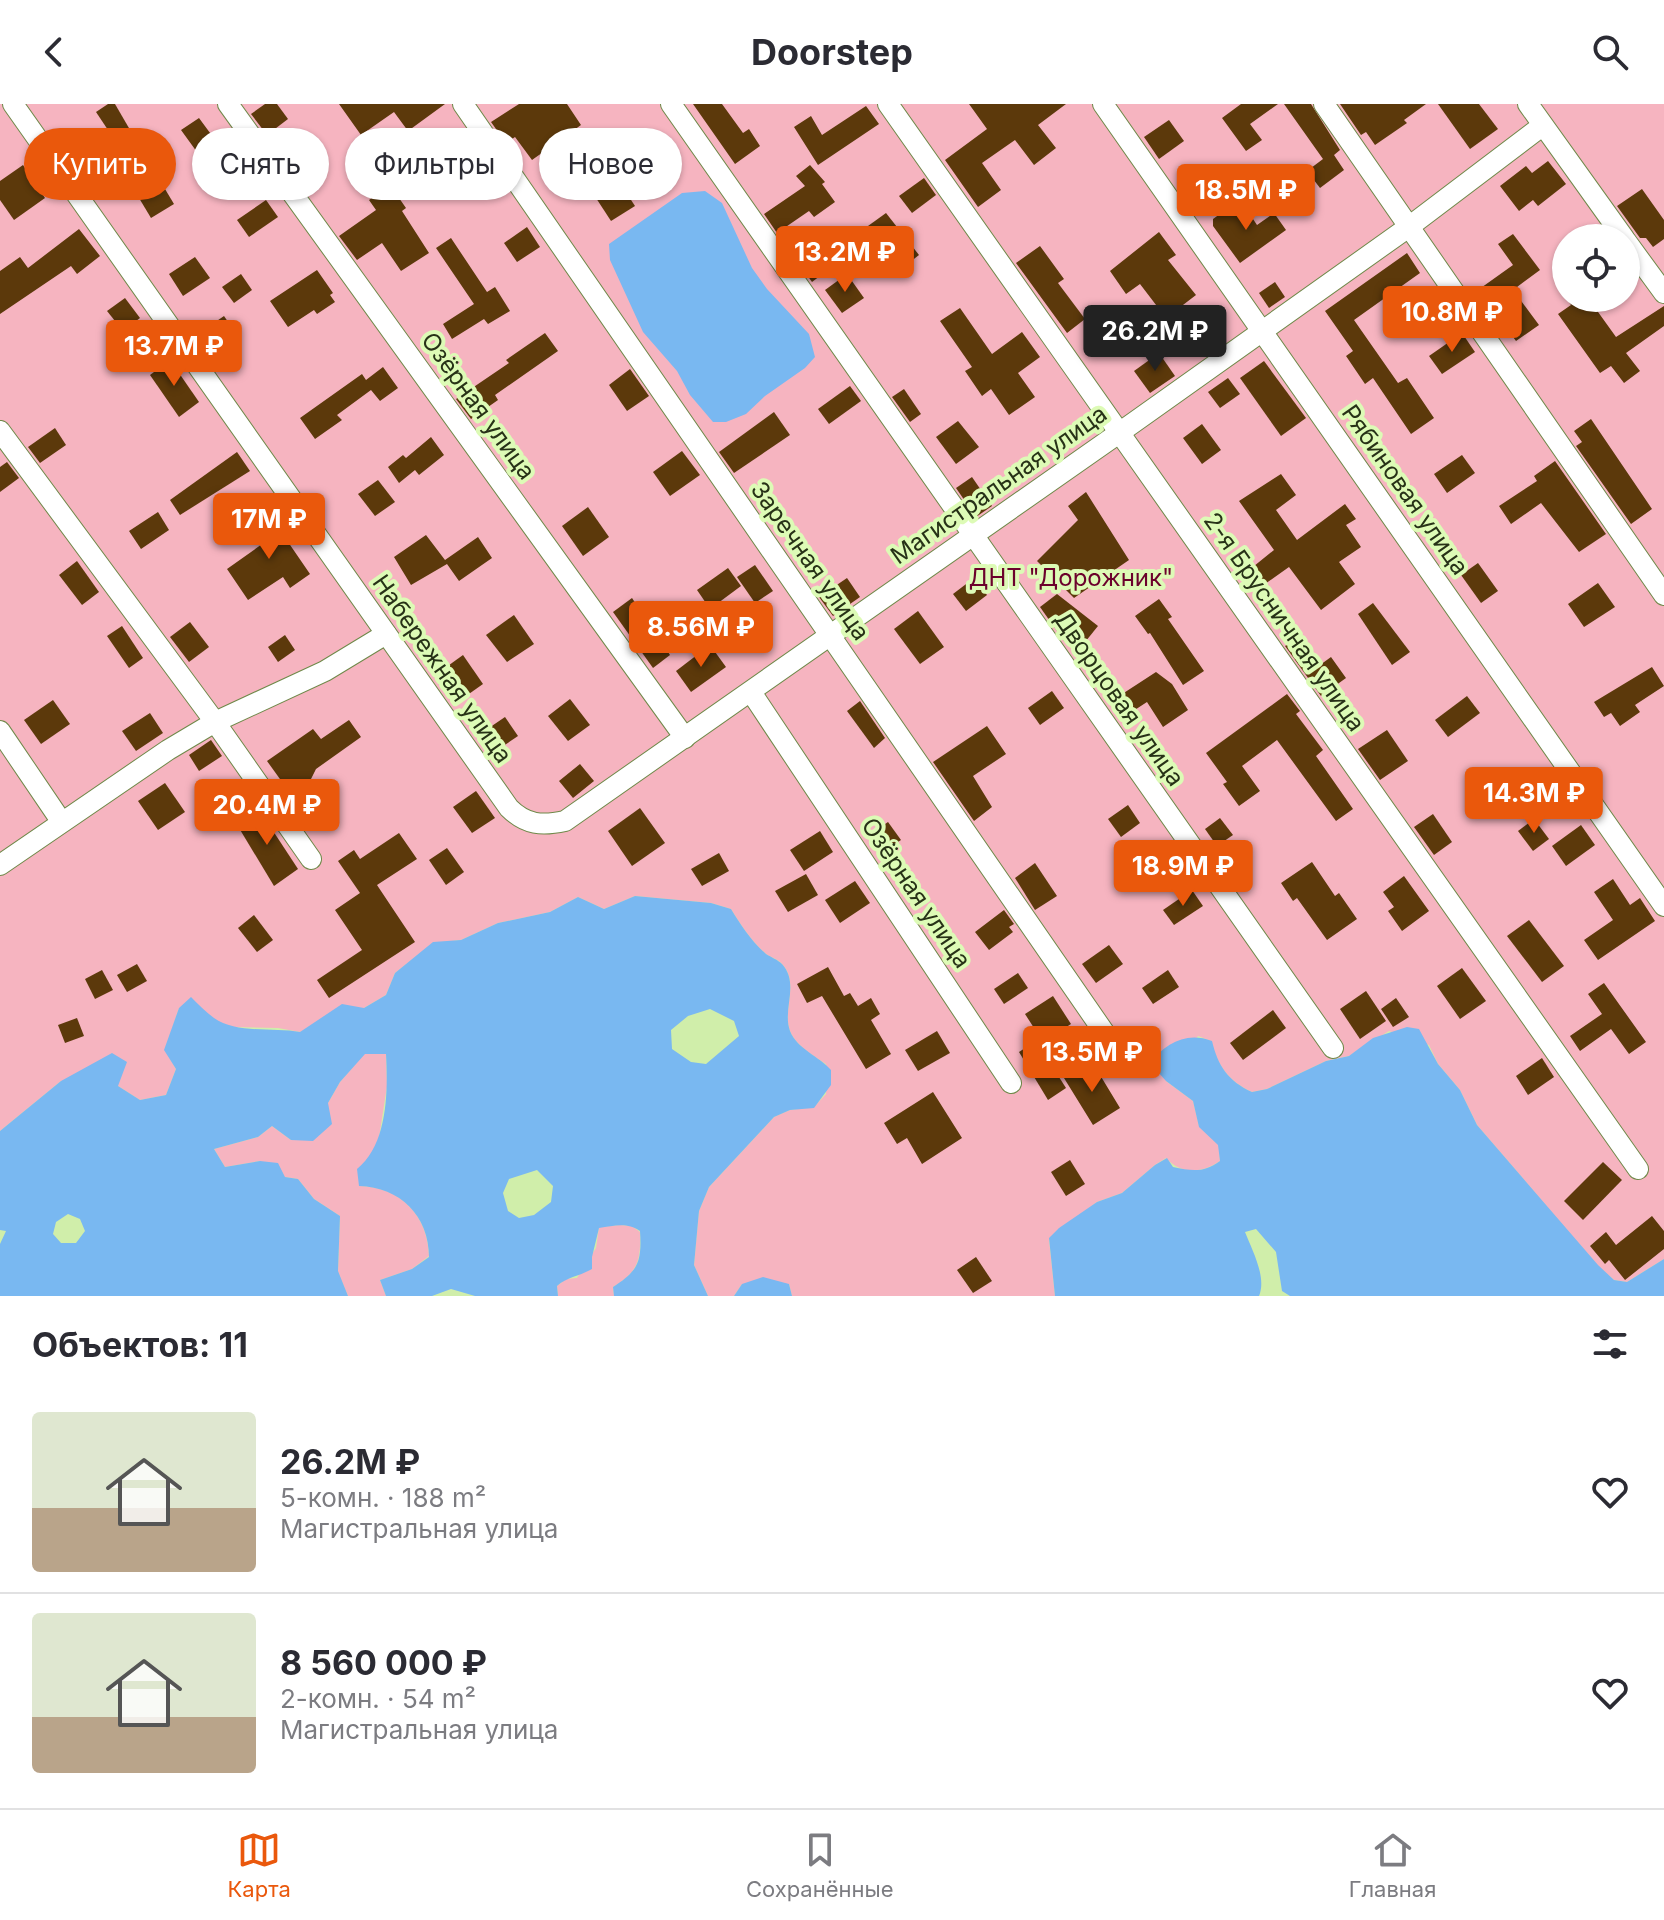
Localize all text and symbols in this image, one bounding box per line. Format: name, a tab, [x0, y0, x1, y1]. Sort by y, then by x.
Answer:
icon: back	[32, 30, 76, 74]
text: Doorstep	[751, 30, 913, 74]
icon: search	[1588, 30, 1632, 74]
chip: Купить	[24, 128, 176, 200]
chip: Снять	[192, 128, 329, 200]
chip: Фильтры	[345, 128, 523, 200]
chip: Новое	[539, 128, 682, 200]
pin: 18.5M ₽	[1172, 164, 1320, 232]
text: 18.5M ₽	[1195, 174, 1297, 205]
map controls	[1552, 224, 1640, 312]
button: locate	[1552, 224, 1640, 312]
pin: 13.2M ₽	[771, 226, 919, 294]
text: 13.2M ₽	[794, 236, 896, 267]
pin: 10.8M ₽	[1378, 286, 1526, 354]
text: 10.8M ₽	[1401, 296, 1503, 327]
pin: 26.2M ₽	[1081, 305, 1229, 373]
text: 26.2M ₽	[1101, 315, 1209, 346]
pin: 13.7M ₽	[100, 320, 248, 388]
street label: Озёрная улица	[415, 326, 542, 485]
text: 13.7M ₽	[124, 330, 224, 361]
street label: Магистральная улица	[885, 399, 1112, 570]
street label: Рябиновая улица	[1336, 399, 1475, 580]
street label: Заречная улица	[745, 476, 876, 646]
pin: 17M ₽	[213, 493, 325, 561]
text: 17M ₽	[231, 503, 307, 534]
street label: 2-я Брусничная улица	[1198, 507, 1371, 737]
park label: ДНТ "Дорожник"	[969, 563, 1173, 592]
street label: Набережная улица	[367, 569, 518, 768]
pin: 8.56M ₽	[627, 601, 775, 669]
street label: Дворцовая улица	[1048, 606, 1190, 792]
text: 8.56M ₽	[647, 611, 755, 642]
pin: 14.3M ₽	[1460, 767, 1608, 835]
text: 14.3M ₽	[1483, 777, 1585, 808]
pin: 20.4M ₽	[193, 779, 341, 847]
text: 20.4M ₽	[212, 789, 322, 820]
street label: Озёрная улица	[856, 812, 977, 973]
pin: 18.9M ₽	[1109, 840, 1257, 908]
text: 18.9M ₽	[1132, 850, 1234, 881]
pin: 13.5M ₽	[1018, 1026, 1166, 1094]
text: 13.5M ₽	[1041, 1036, 1143, 1067]
icon: filters	[1588, 1322, 1632, 1366]
text: Объектов: 11	[32, 1324, 248, 1365]
text: 26.2M ₽	[280, 1441, 420, 1482]
icon: home	[96, 1444, 192, 1540]
icon: heart	[1588, 1470, 1632, 1514]
text: 5-комн. · 188 m²	[280, 1482, 486, 1513]
text: Магистральная улица	[280, 1513, 558, 1544]
text: 8 560 000 ₽	[280, 1642, 487, 1683]
icon: home	[96, 1645, 192, 1741]
icon: heart	[1588, 1671, 1632, 1715]
text: 2-комн. · 54 m²	[280, 1683, 476, 1714]
text: Магистральная улица	[280, 1714, 558, 1745]
tab: Карта	[228, 1828, 291, 1902]
tab: Сохранённые	[746, 1828, 894, 1902]
tab: Главная	[1349, 1828, 1436, 1902]

